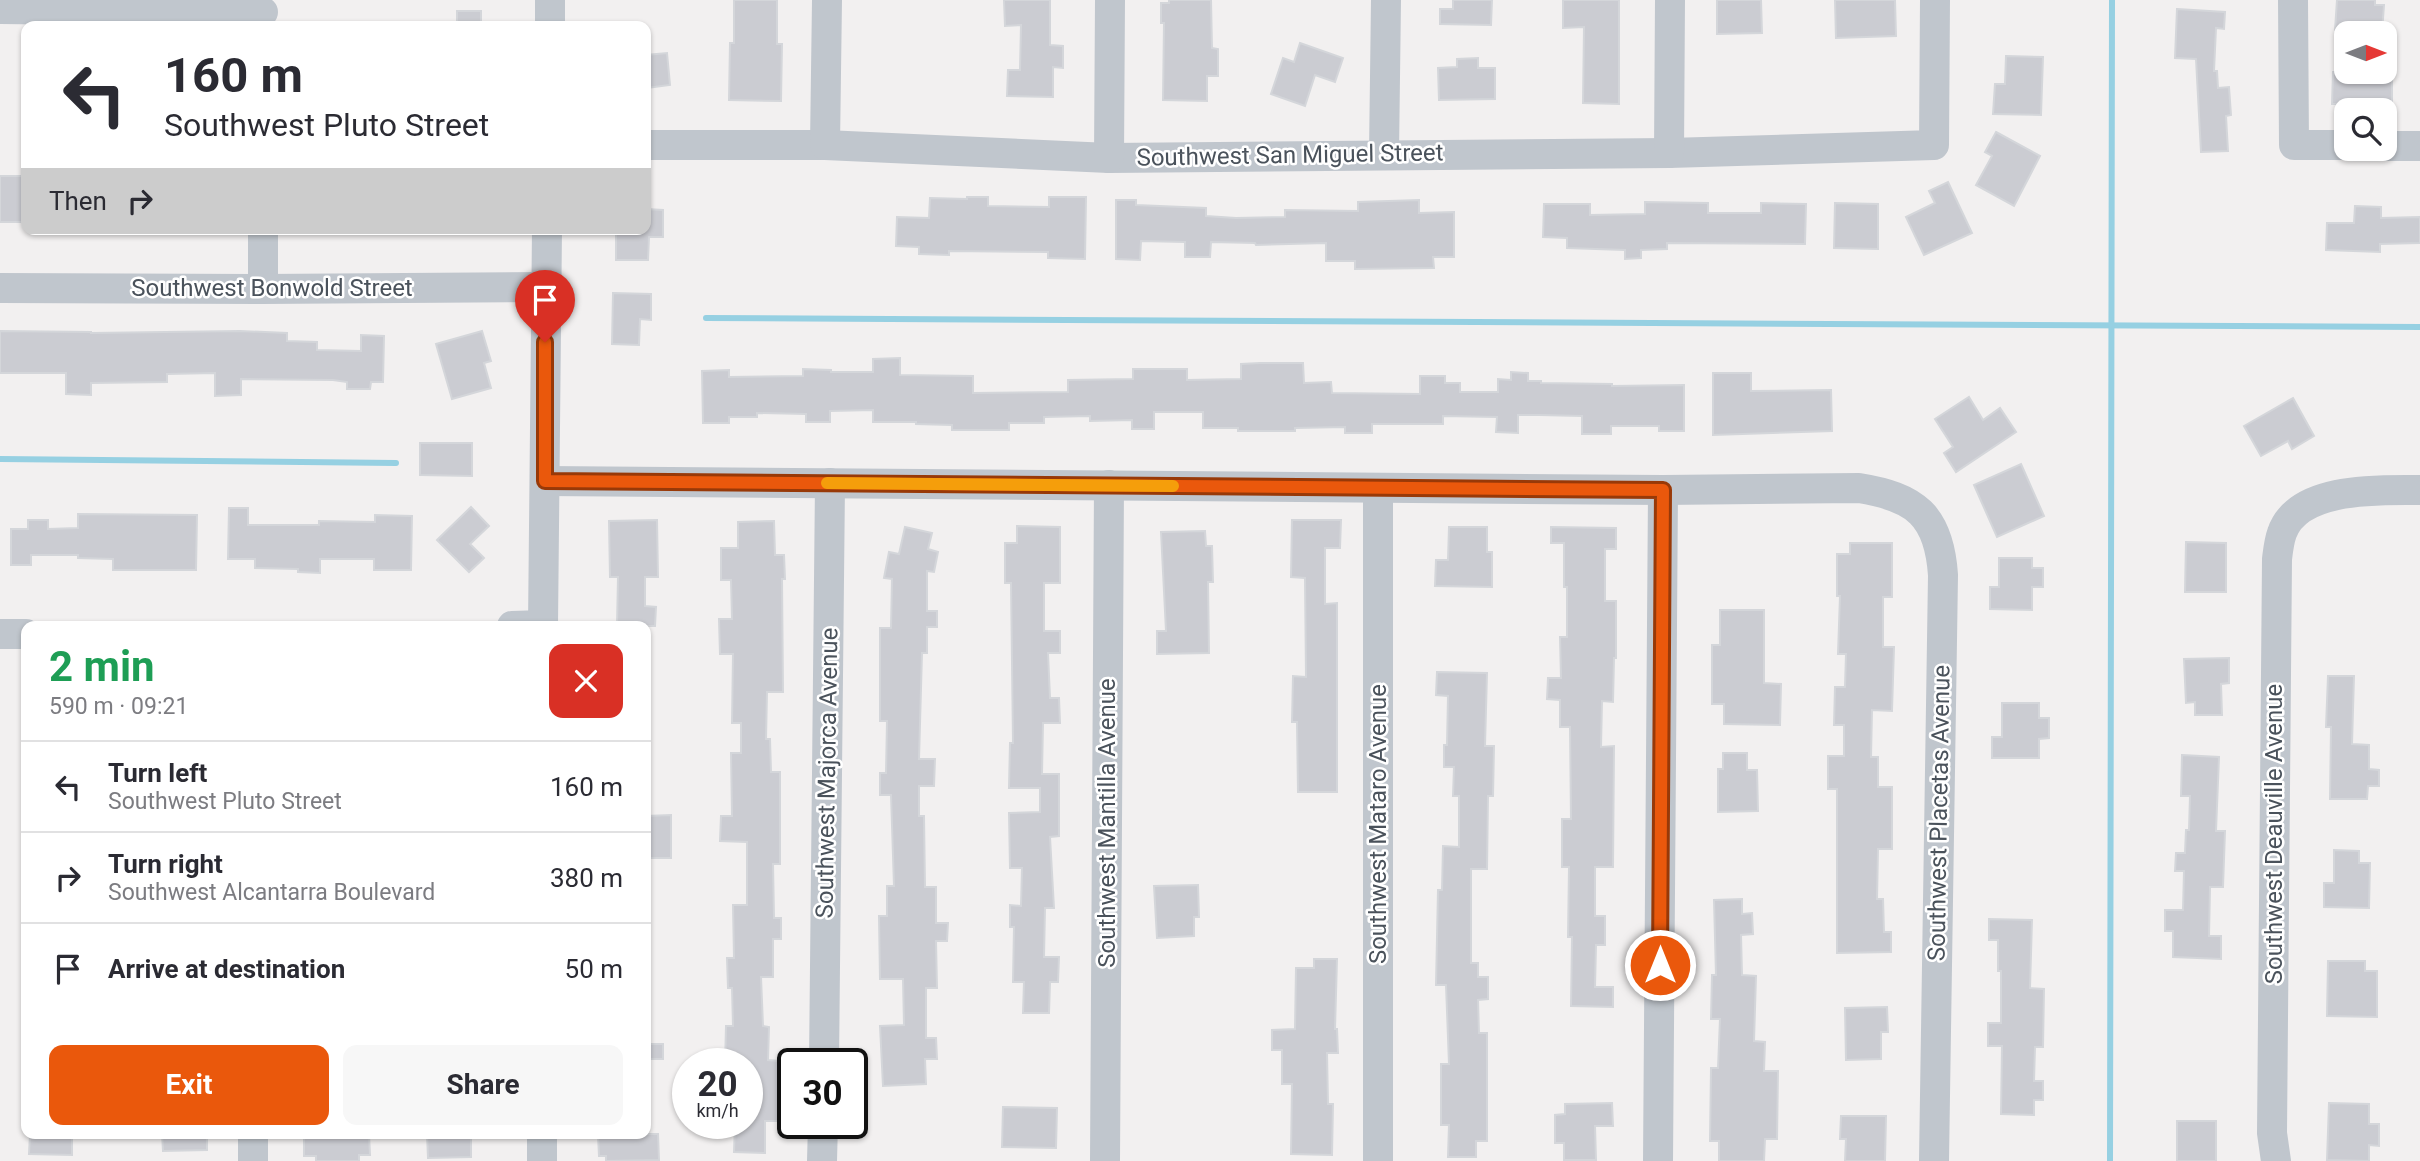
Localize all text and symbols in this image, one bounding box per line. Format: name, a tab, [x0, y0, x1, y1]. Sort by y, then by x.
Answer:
north arrow	[2334, 21, 2398, 84]
map controls	[2334, 21, 2397, 161]
text: 160 m	[164, 47, 303, 104]
icon: left	[49, 49, 140, 140]
button: search	[2334, 98, 2397, 161]
text: Southwest Pluto Street	[164, 106, 489, 144]
street label: Southwest San Miguel Street	[1136, 138, 1444, 172]
icon: right	[121, 182, 159, 220]
text: Then	[49, 186, 107, 216]
pin	[515, 270, 575, 342]
street label: Southwest Bonwold Street	[131, 274, 413, 302]
icon: arrive	[526, 281, 564, 319]
street label: Southwest Majorca Avenue	[810, 627, 844, 919]
text: 2 min	[49, 642, 155, 691]
button: close	[549, 644, 623, 718]
street label: Southwest Placetas Avenue	[1922, 665, 1956, 961]
street label: Southwest Mantilla Avenue	[1093, 678, 1121, 968]
street label: Southwest Mataro Avenue	[1364, 684, 1392, 964]
street label: Southwest Deauville Avenue	[2260, 684, 2288, 984]
text: 590 m · 09:21	[49, 693, 188, 720]
text: Turn left	[108, 758, 207, 788]
icon: left	[49, 768, 87, 806]
text: 160 m	[550, 772, 623, 802]
text: Southwest Pluto Street	[108, 788, 342, 815]
text: Turn right	[108, 849, 223, 879]
icon: right	[49, 859, 87, 897]
text: 380 m	[550, 863, 623, 893]
text: Southwest Alcantarra Boulevard	[108, 879, 435, 906]
position arrow	[1623, 928, 1697, 1002]
icon: arrive	[49, 950, 87, 988]
text: Arrive at destination	[108, 954, 345, 984]
text: 50 m	[565, 954, 623, 984]
button: Exit	[49, 1045, 329, 1125]
button: Share	[343, 1045, 623, 1125]
speed limit sign: 30	[777, 1048, 868, 1139]
text: 20	[697, 1064, 738, 1105]
text: km/h	[696, 1100, 739, 1121]

